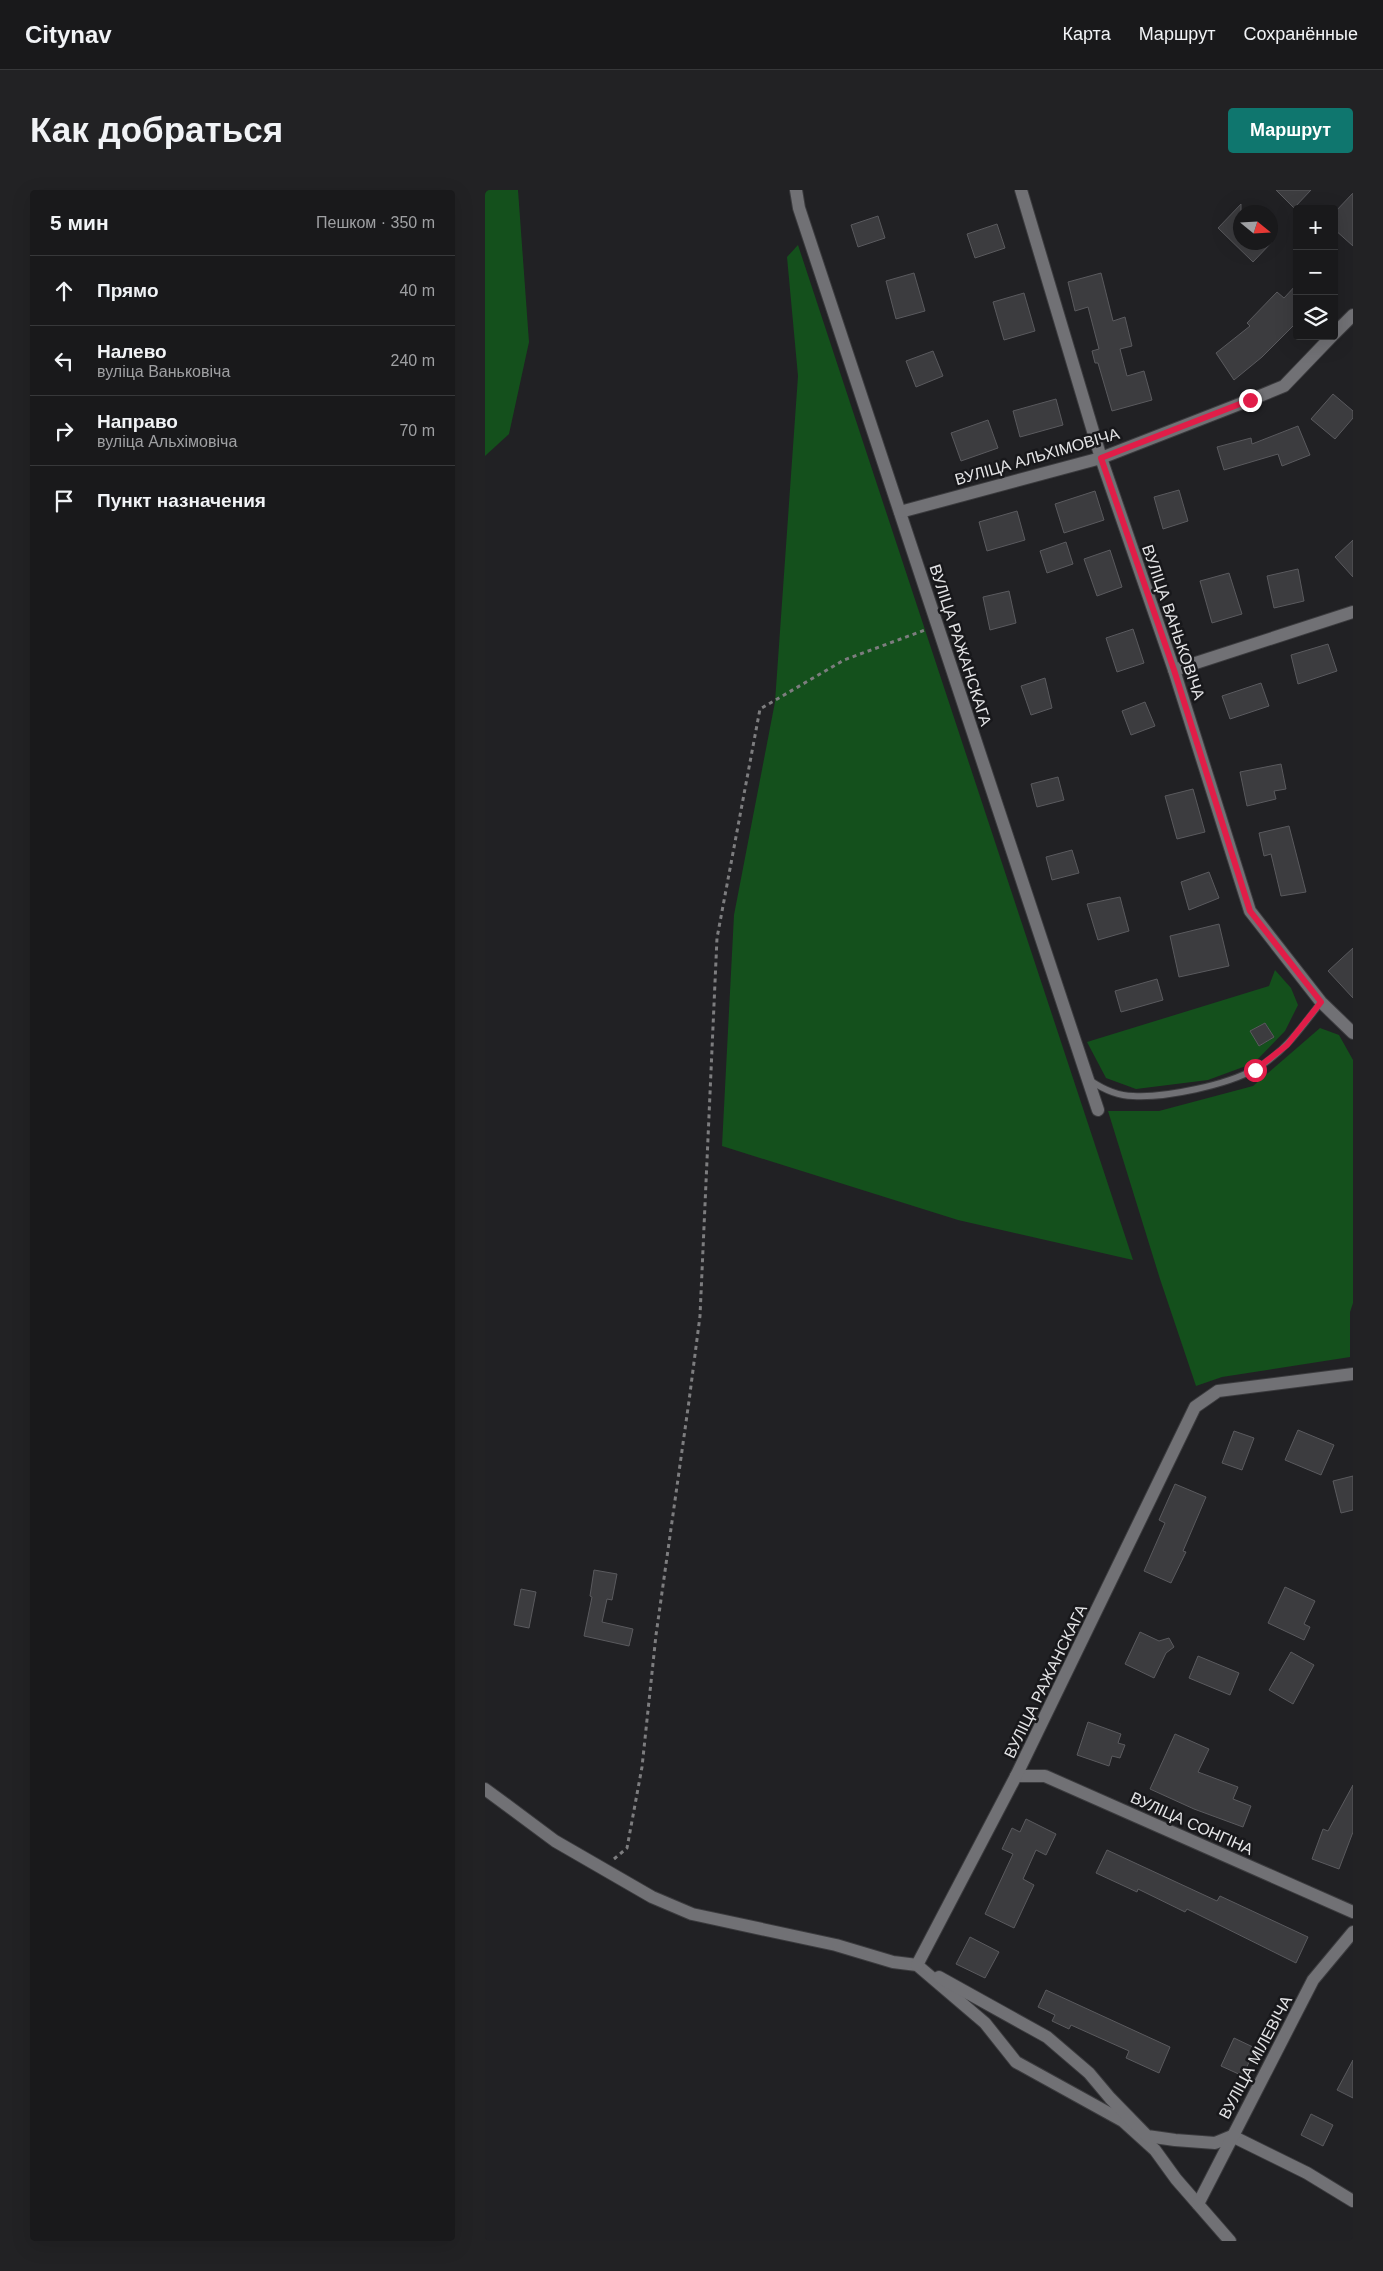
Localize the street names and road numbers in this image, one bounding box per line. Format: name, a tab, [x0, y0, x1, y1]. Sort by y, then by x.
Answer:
street label: ВУЛІЦА АЛЬХІМОВІЧА	[953, 425, 1122, 488]
street label: ВУЛІЦА ВАНЬКОВІЧА	[1139, 543, 1208, 702]
street label: ВУЛІЦА РАЖАНСКАГА	[926, 562, 995, 728]
street label: ВУЛІЦА РАЖАНСКАГА	[1001, 1601, 1090, 1761]
street label: ВУЛІЦА СОНГІНА	[1128, 1789, 1256, 1858]
street label: ВУЛІЦА МІЛЕВІЧА	[1216, 1992, 1295, 2122]

